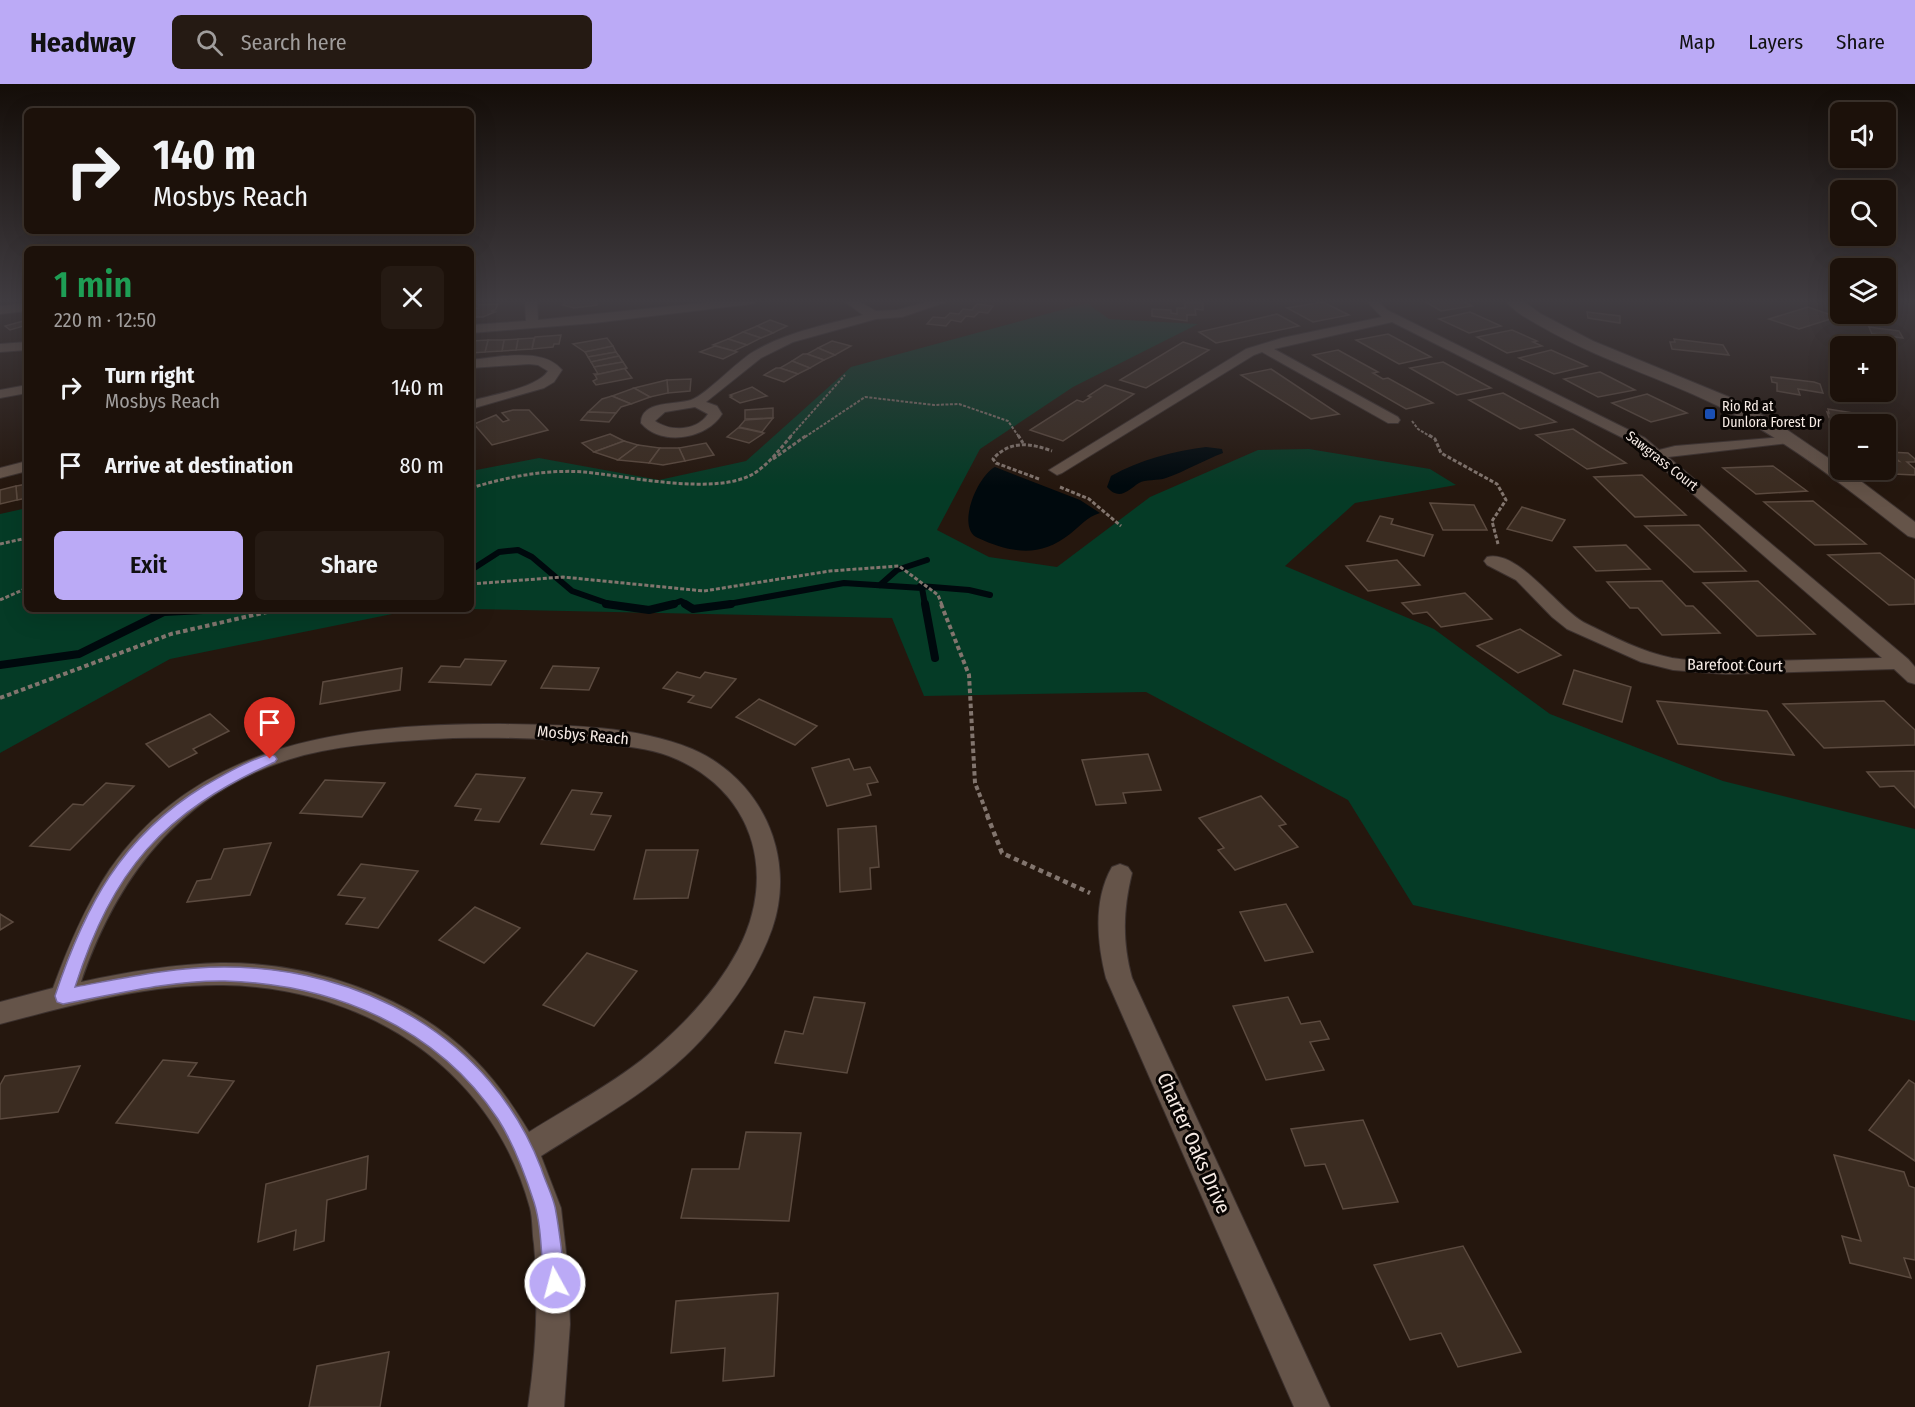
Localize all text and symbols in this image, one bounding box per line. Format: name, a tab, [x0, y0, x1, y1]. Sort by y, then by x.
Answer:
search box	[172, 15, 592, 69]
text: Headway	[30, 26, 136, 59]
icon: search	[193, 26, 226, 59]
text: Search here	[241, 29, 347, 56]
text: Map	[1679, 29, 1715, 55]
text: Layers	[1748, 29, 1803, 55]
text: Share	[1836, 29, 1885, 55]
map controls	[1830, 102, 1896, 480]
button: sound	[1830, 102, 1896, 168]
text: 140 m	[153, 130, 256, 180]
icon: right	[54, 132, 132, 210]
button: search	[1830, 180, 1896, 246]
text: Mosbys Reach	[153, 181, 308, 213]
button: layers	[1830, 258, 1896, 324]
text: 1 min	[54, 263, 132, 307]
button: close	[381, 266, 444, 329]
text: 220 m · 12:50	[54, 308, 156, 332]
button: +	[1830, 336, 1896, 402]
text: Turn right	[105, 362, 194, 389]
icon: right	[54, 371, 87, 404]
text: 140 m	[391, 374, 444, 401]
text: Mosbys Reach	[105, 389, 220, 413]
place label: Rio Rd at Dunlora Forest Dr	[1722, 398, 1822, 431]
marker: Rio Rd at Dunlora Forest Dr	[1703, 407, 1717, 421]
button: −	[1830, 414, 1896, 480]
street label: Sawgrass Court	[1623, 428, 1702, 495]
icon: arrive	[54, 449, 87, 482]
text: Arrive at destination	[105, 452, 293, 479]
text: 80 m	[399, 452, 444, 479]
button: Exit	[54, 531, 243, 600]
button: Share	[255, 531, 444, 600]
street label: Barefoot Court	[1687, 655, 1784, 675]
pin	[244, 697, 295, 759]
icon: arrive	[253, 706, 286, 739]
street label: Mosbys Reach	[536, 722, 630, 748]
street label: Charter Oaks Drive	[1152, 1069, 1236, 1217]
position arrow	[523, 1251, 587, 1315]

